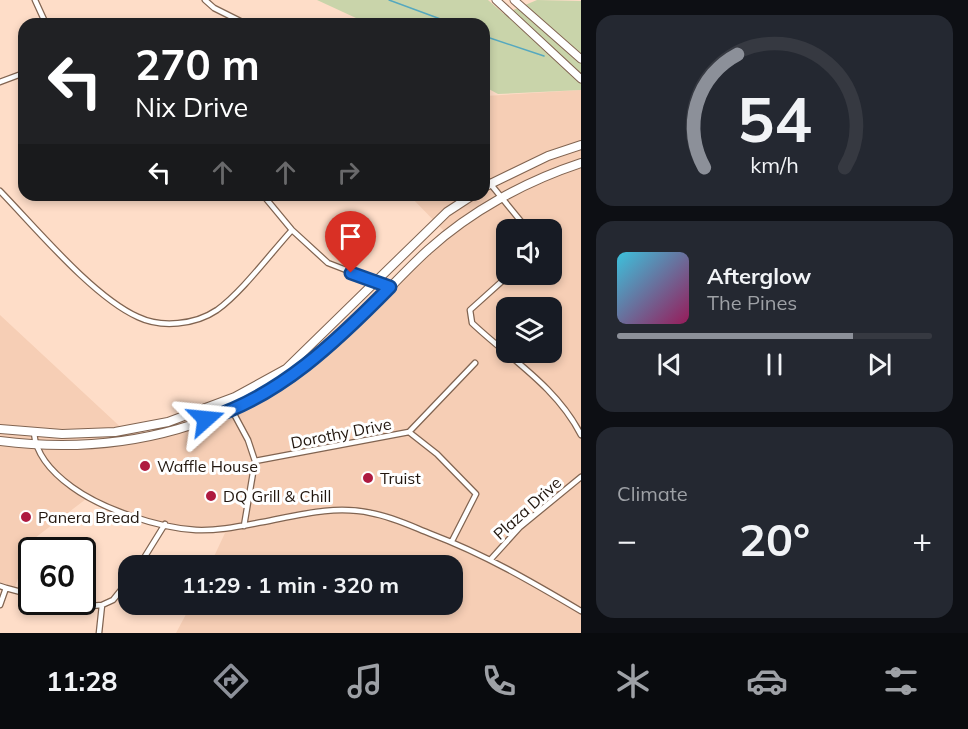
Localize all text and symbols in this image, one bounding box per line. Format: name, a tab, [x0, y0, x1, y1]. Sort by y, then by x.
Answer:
text: 270 m	[135, 38, 260, 91]
icon: left	[36, 42, 114, 120]
text: 54	[737, 79, 812, 158]
text: Nix Drive	[135, 90, 248, 124]
text: km/h	[750, 151, 799, 178]
icon: left	[143, 156, 176, 189]
icon: ahead	[206, 156, 239, 189]
icon: ahead	[269, 156, 302, 189]
icon: right	[332, 156, 365, 189]
pin	[325, 211, 376, 273]
map controls	[496, 219, 562, 363]
button: sound	[496, 219, 562, 285]
icon: arrive	[334, 220, 367, 253]
text: Afterglow	[707, 262, 811, 290]
text: The Pines	[707, 290, 797, 315]
button: layers	[496, 297, 562, 363]
icon: previous	[653, 348, 686, 381]
icon: pause	[758, 348, 791, 381]
icon: next	[863, 348, 896, 381]
position arrow	[174, 387, 238, 451]
street label: Dorothy Drive	[289, 413, 393, 453]
place label: Waffle House	[157, 456, 258, 476]
marker: Waffle House	[138, 459, 152, 473]
place label: Truist	[380, 468, 421, 488]
marker: Truist	[361, 471, 375, 485]
street label: Plaza Drive	[489, 472, 565, 544]
text: Climate	[617, 481, 688, 506]
place label: DQ Grill & Chill	[223, 486, 331, 506]
marker: DQ Grill & Chill	[204, 489, 218, 503]
place label: Panera Bread	[38, 507, 140, 527]
marker: Panera Bread	[19, 510, 33, 524]
text: 20°	[739, 511, 810, 567]
text: −	[617, 519, 637, 560]
text: +	[912, 519, 932, 560]
speed limit sign: 60	[18, 537, 96, 615]
text: 11:29 · 1 min · 320 m	[182, 571, 399, 599]
icon: directions	[210, 660, 252, 702]
icon: music	[344, 660, 386, 702]
icon: phone	[478, 660, 520, 702]
icon: climate	[612, 660, 654, 702]
icon: car	[746, 660, 788, 702]
icon: filters	[880, 660, 922, 702]
text: 11:28	[46, 664, 118, 698]

